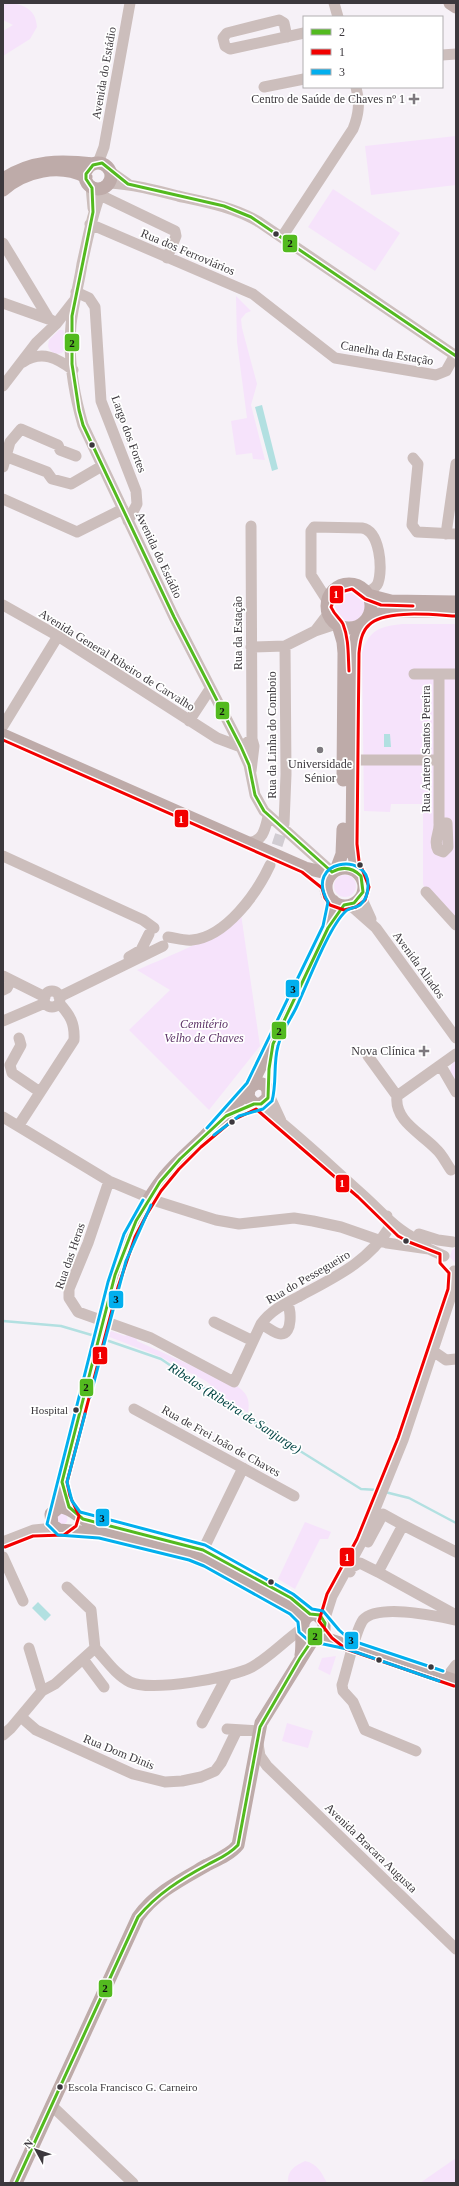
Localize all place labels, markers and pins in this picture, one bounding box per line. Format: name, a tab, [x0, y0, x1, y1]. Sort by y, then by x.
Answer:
place label: Centro de Saúde de Chaves nº 1	[251, 92, 405, 106]
marker: Centro de Saúde de Chaves nº 1	[408, 93, 420, 105]
unlabelled marker	[271, 229, 281, 239]
unlabelled marker	[87, 440, 97, 450]
marker: Universidade Sénior	[315, 745, 325, 755]
place label: Universidade Sénior	[288, 757, 352, 785]
unlabelled marker	[355, 860, 365, 870]
place label: Nova Clínica	[351, 1044, 416, 1058]
marker: Nova Clínica	[418, 1045, 430, 1057]
unlabelled marker	[227, 1117, 237, 1127]
unlabelled marker	[401, 1236, 411, 1246]
place label: Hospital	[31, 1404, 68, 1416]
marker: Hospital	[71, 1405, 81, 1415]
unlabelled marker	[266, 1577, 276, 1587]
unlabelled marker	[374, 1655, 384, 1665]
unlabelled marker	[426, 1662, 436, 1672]
place label: Escola Francisco G. Carneiro	[68, 2081, 198, 2093]
marker: Escola Francisco G. Carneiro	[55, 2082, 65, 2092]

